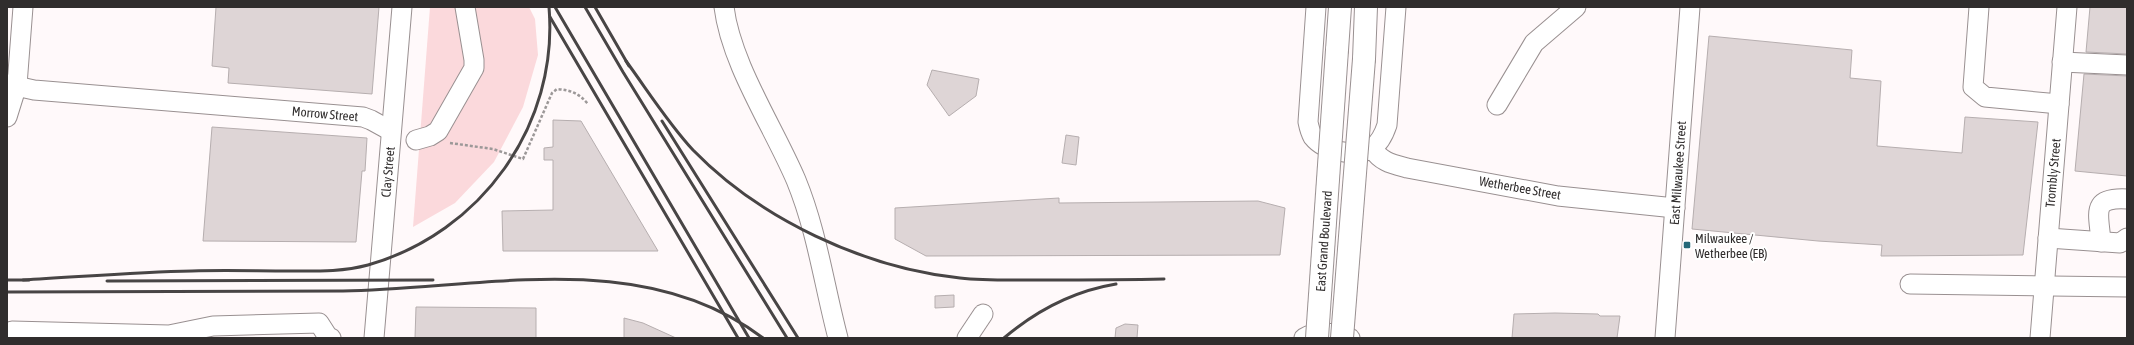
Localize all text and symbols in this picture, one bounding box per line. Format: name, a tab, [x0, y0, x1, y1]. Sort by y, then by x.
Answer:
street label: Morrow Street	[291, 104, 359, 124]
street label: East Milwaukee Street	[1667, 120, 1689, 225]
street label: Trombly Street	[2043, 138, 2064, 208]
street label: Clay Street	[378, 146, 398, 198]
street label: Wetherbee Street	[1478, 173, 1562, 203]
street label: East Grand Boulevard	[1313, 190, 1335, 292]
place label: Milwaukee / Wetherbee (EB)	[1695, 231, 1767, 261]
marker: Milwaukee / Wetherbee (EB)	[1682, 240, 1692, 250]

